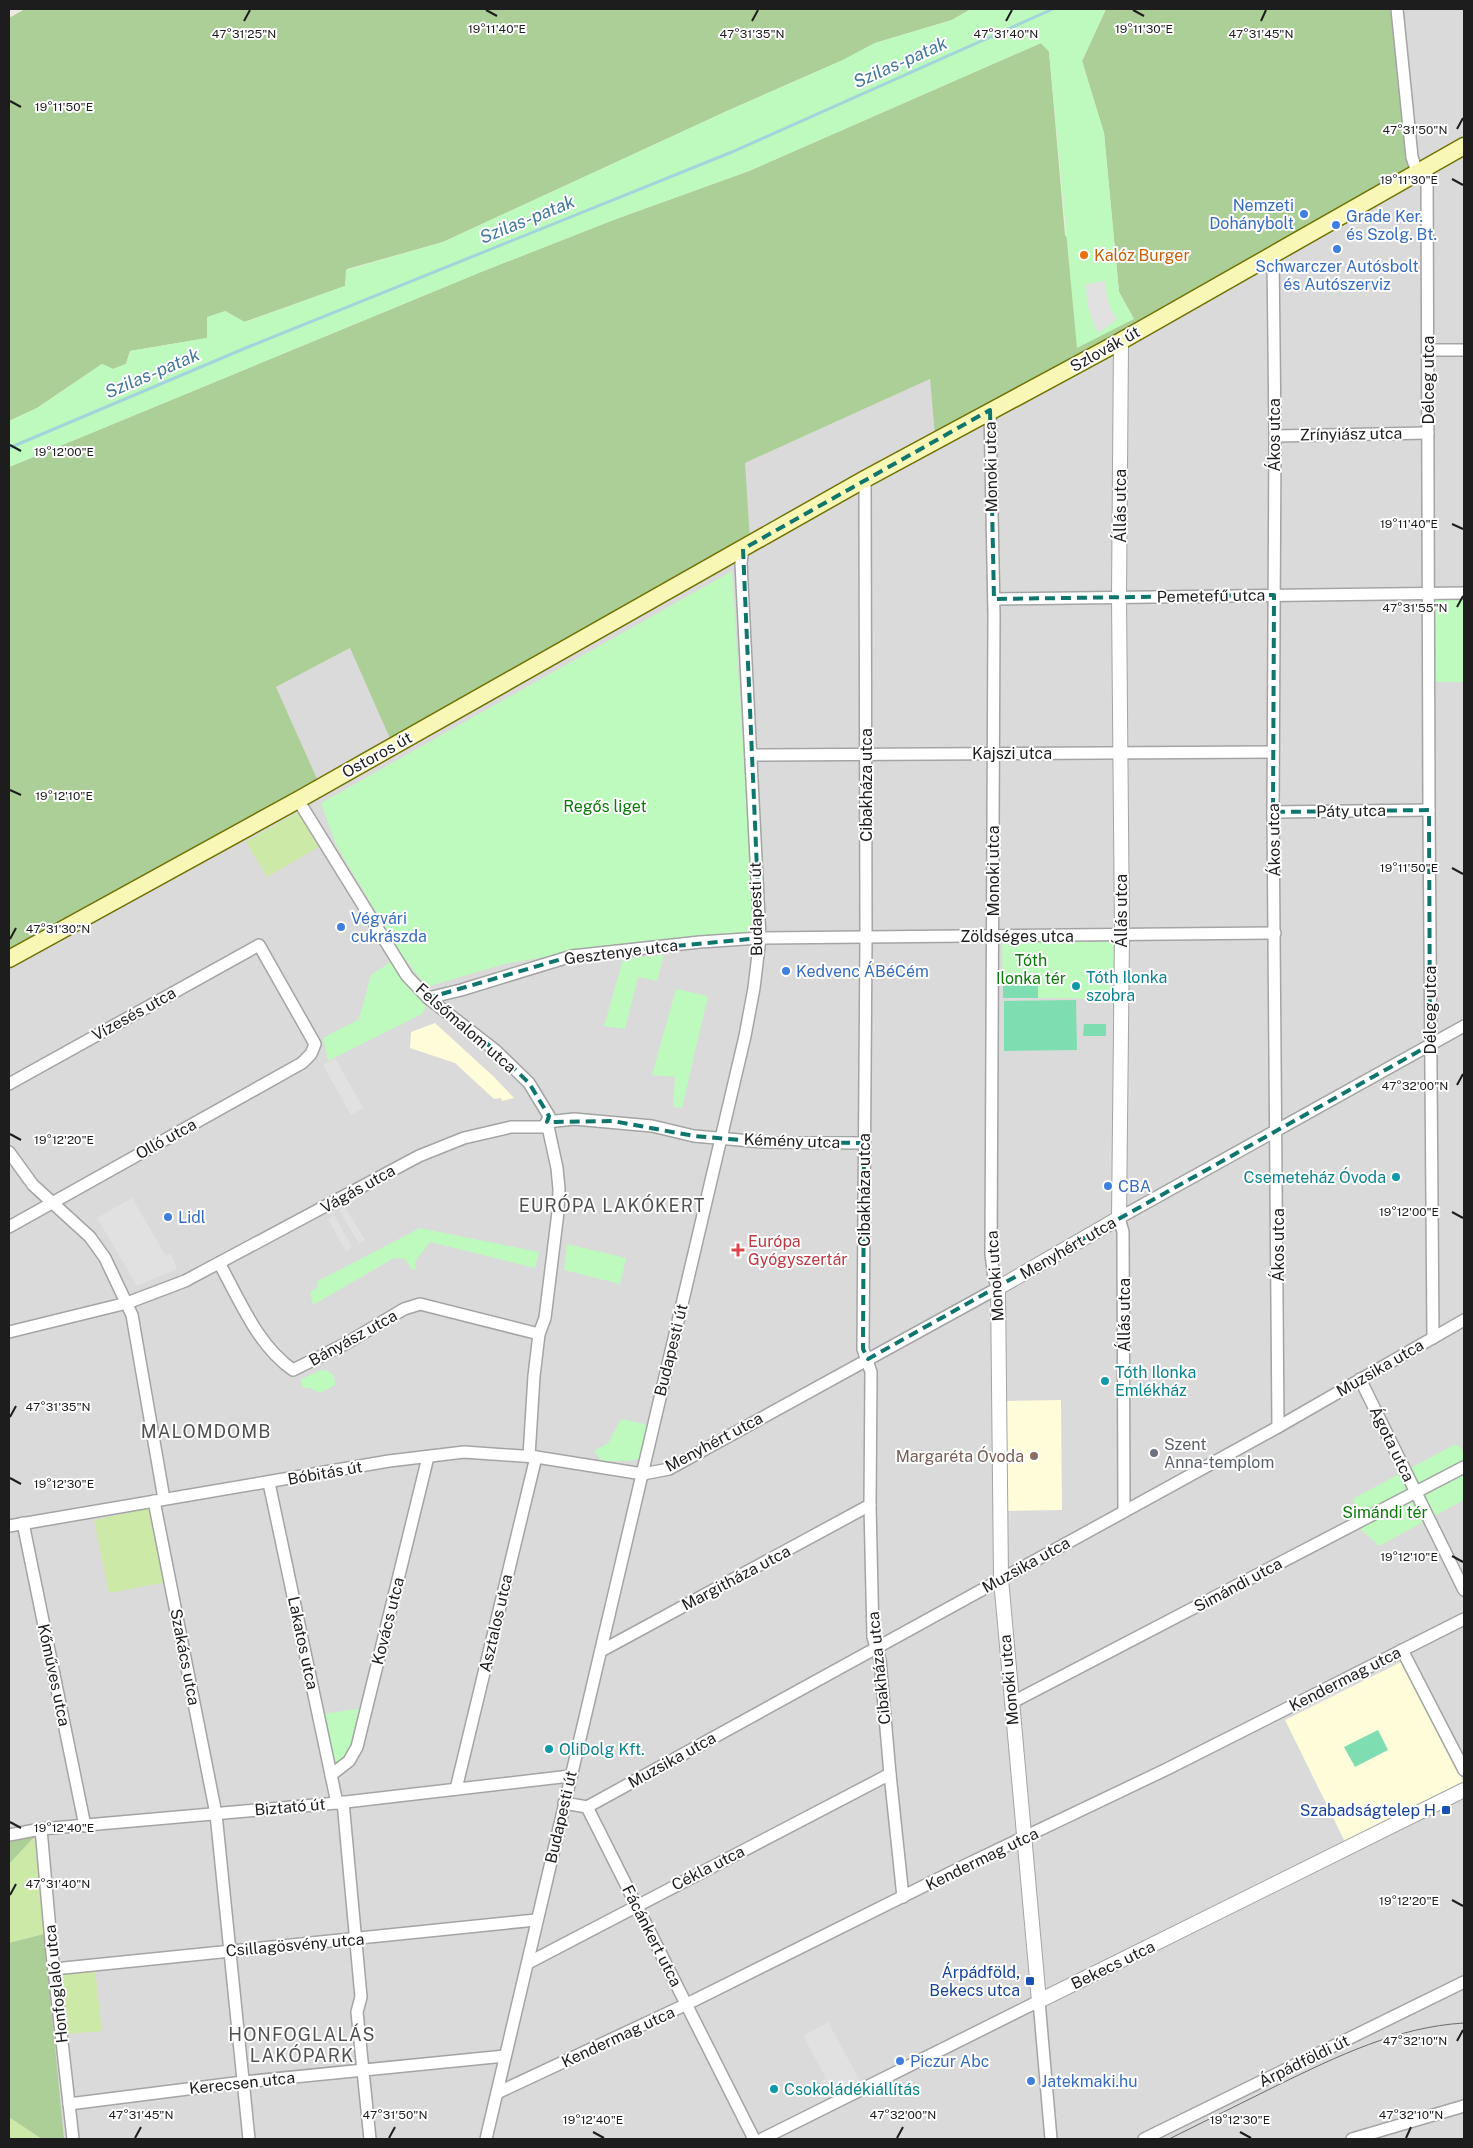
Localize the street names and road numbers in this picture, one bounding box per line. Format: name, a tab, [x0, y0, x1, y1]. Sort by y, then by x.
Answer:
street label: Szlovák út	[1067, 322, 1143, 376]
street label: Délceg utca	[1419, 336, 1438, 424]
street label: Ákos utca	[1264, 398, 1284, 472]
street label: Monoki utca	[981, 421, 1001, 513]
street label: Zrínyiász utca	[1299, 424, 1403, 444]
street label: Állás utca	[1110, 469, 1130, 543]
street label: Pemetefű utca	[1157, 586, 1265, 606]
street label: Ostoros út	[339, 728, 415, 782]
street label: Cibakháza utca	[857, 728, 876, 842]
street label: Kajszi utca	[972, 744, 1052, 763]
street label: Páty utca	[1316, 801, 1386, 821]
street label: Ákos utca	[1263, 803, 1284, 877]
street label: Monoki utca	[984, 826, 1003, 916]
street label: Budapesti út	[746, 862, 766, 956]
street label: Állás utca	[1111, 874, 1131, 948]
street label: Zöldséges utca	[960, 927, 1074, 946]
street label: Gesztenye utca	[563, 936, 679, 968]
street label: Délceg utca	[1421, 966, 1440, 1054]
street label: Felsőmalom utca	[412, 979, 520, 1077]
street label: Vízesés utca	[89, 983, 179, 1045]
street label: Olló utca	[132, 1115, 200, 1163]
street label: Kémény utca	[743, 1130, 841, 1152]
street label: Cibakháza utca	[855, 1133, 874, 1247]
street label: Vágás utca	[318, 1161, 398, 1217]
street label: Ákos utca	[1268, 1208, 1288, 1282]
street label: Menyhért utca	[1017, 1213, 1119, 1283]
street label: Monoki utca	[982, 1230, 1008, 1322]
street label: Állás utca	[1114, 1278, 1134, 1352]
street label: Budapesti út	[650, 1302, 692, 1398]
street label: Bányász utca	[306, 1306, 400, 1370]
street label: Muzsika utca	[1333, 1335, 1427, 1401]
street label: Ágota utca	[1366, 1403, 1419, 1485]
street label: Menyhért utca	[662, 1408, 766, 1476]
street label: Bóbitás út	[286, 1457, 364, 1489]
street label: Muzsika utca	[979, 1533, 1073, 1597]
street label: Margitháza utca	[678, 1541, 794, 1615]
street label: Simándi utca	[1191, 1554, 1285, 1616]
street label: Asztalos utca	[475, 1572, 517, 1674]
street label: Kovács utca	[368, 1575, 408, 1667]
street label: Lakatos utca	[284, 1595, 322, 1691]
street label: Szakács utca	[166, 1607, 204, 1707]
street label: Cibakháza utca	[864, 1611, 894, 1725]
street label: Kőműves utca	[34, 1622, 74, 1728]
street label: Monoki utca	[996, 1634, 1022, 1726]
street label: Kendermag utca	[1286, 1643, 1404, 1715]
street label: Muzsika utca	[625, 1728, 719, 1792]
street label: Budapesti út	[541, 1769, 581, 1865]
street label: Biztató út	[254, 1794, 326, 1820]
street label: Kendermag utca	[923, 1824, 1041, 1894]
street label: Cékla utca	[668, 1842, 748, 1894]
street label: Fácánkert utca	[618, 1882, 686, 1990]
street label: Honfoglaló utca	[40, 1924, 72, 2044]
street label: Csillagösvény utca	[225, 1929, 365, 1961]
street label: Bekecs utca	[1068, 1937, 1158, 1993]
street label: Kendermag utca	[558, 2002, 678, 2072]
street label: Árpádföldi út	[1255, 2030, 1352, 2091]
street label: Kerecsen utca	[188, 2068, 296, 2098]

